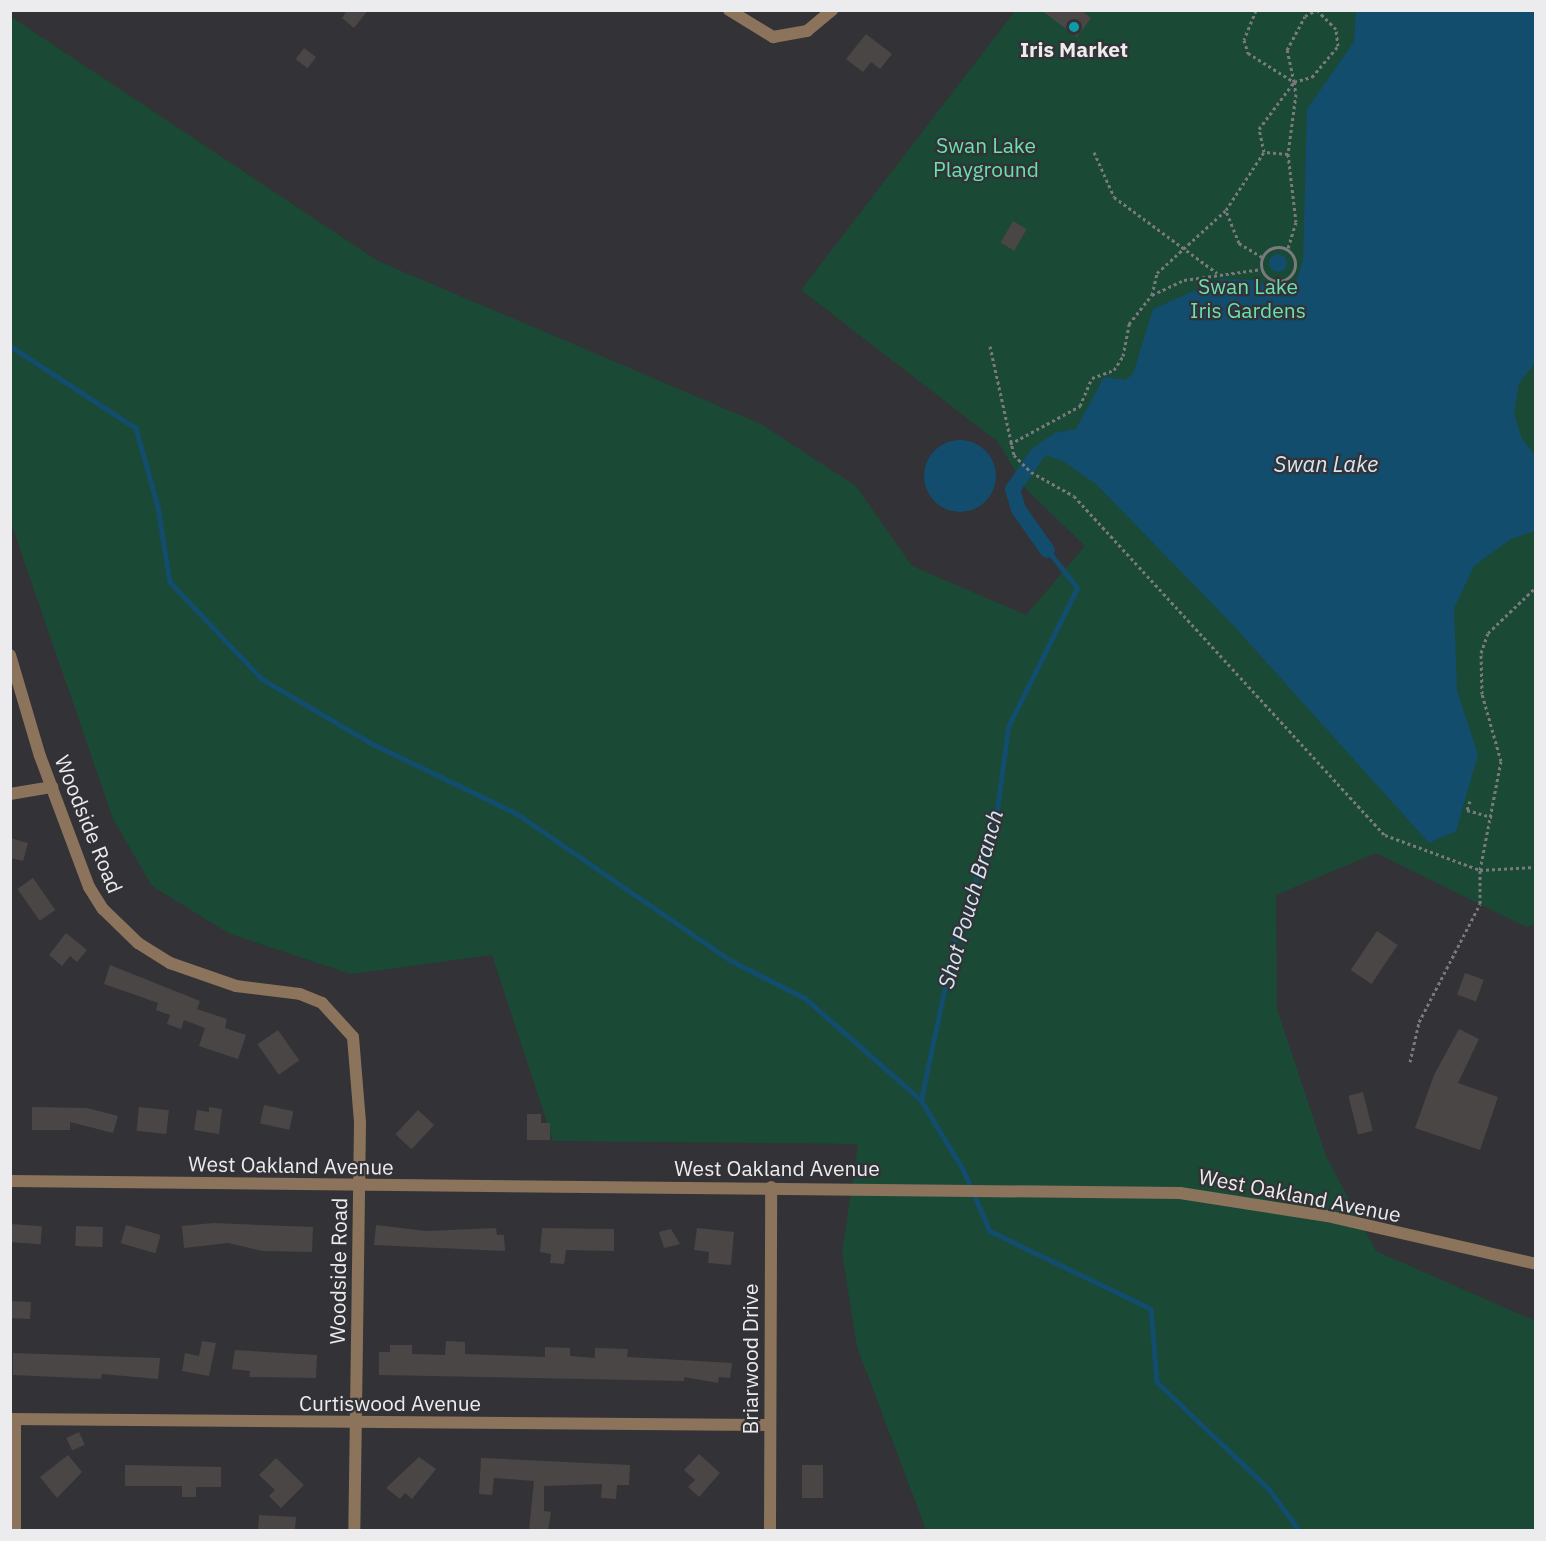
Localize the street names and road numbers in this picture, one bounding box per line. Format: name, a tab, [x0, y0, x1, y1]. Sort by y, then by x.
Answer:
street label: Woodside Road	[50, 751, 128, 897]
street label: West Oakland Avenue	[188, 1151, 394, 1179]
street label: West Oakland Avenue	[674, 1155, 880, 1181]
street label: West Oakland Avenue	[1197, 1163, 1403, 1227]
street label: Woodside Road	[324, 1198, 352, 1344]
street label: Briarwood Drive	[737, 1283, 763, 1435]
street label: Curtiswood Avenue	[299, 1390, 481, 1416]

